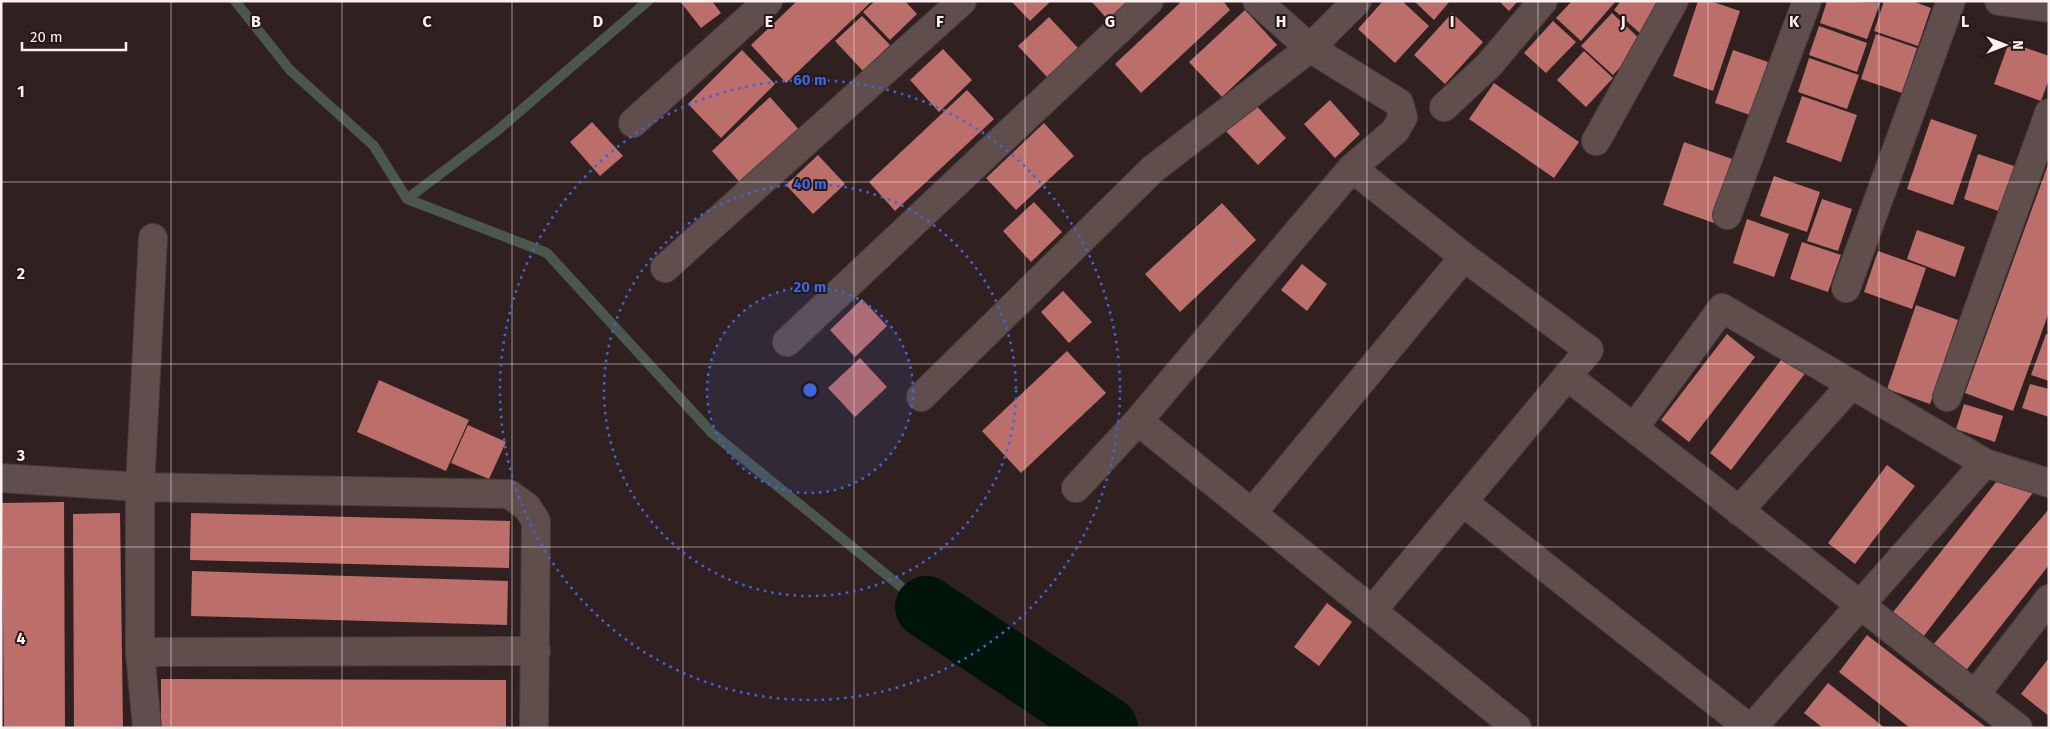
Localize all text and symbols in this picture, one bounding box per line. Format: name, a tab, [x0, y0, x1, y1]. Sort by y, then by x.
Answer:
text: B	[251, 12, 261, 31]
text: C	[422, 12, 432, 31]
text: D	[593, 12, 603, 31]
text: E	[765, 12, 773, 31]
text: F	[936, 12, 944, 31]
text: G	[1105, 12, 1115, 31]
text: H	[1276, 12, 1286, 31]
text: I	[1450, 12, 1454, 31]
text: J	[1619, 12, 1626, 31]
text: K	[1789, 12, 1800, 31]
text: L	[1961, 12, 1969, 31]
scale bar	[22, 20, 126, 52]
north arrow	[1980, 20, 2030, 70]
text: 20 m	[30, 28, 63, 46]
text: N	[2009, 40, 2026, 50]
text: 60 m	[793, 71, 827, 89]
text: 1	[17, 82, 25, 101]
text: 40 m	[793, 175, 827, 193]
text: 2	[17, 264, 25, 283]
text: 20 m	[794, 278, 826, 296]
centre of rings	[801, 381, 819, 399]
text: 3	[16, 446, 25, 465]
text: 4	[16, 629, 26, 648]

